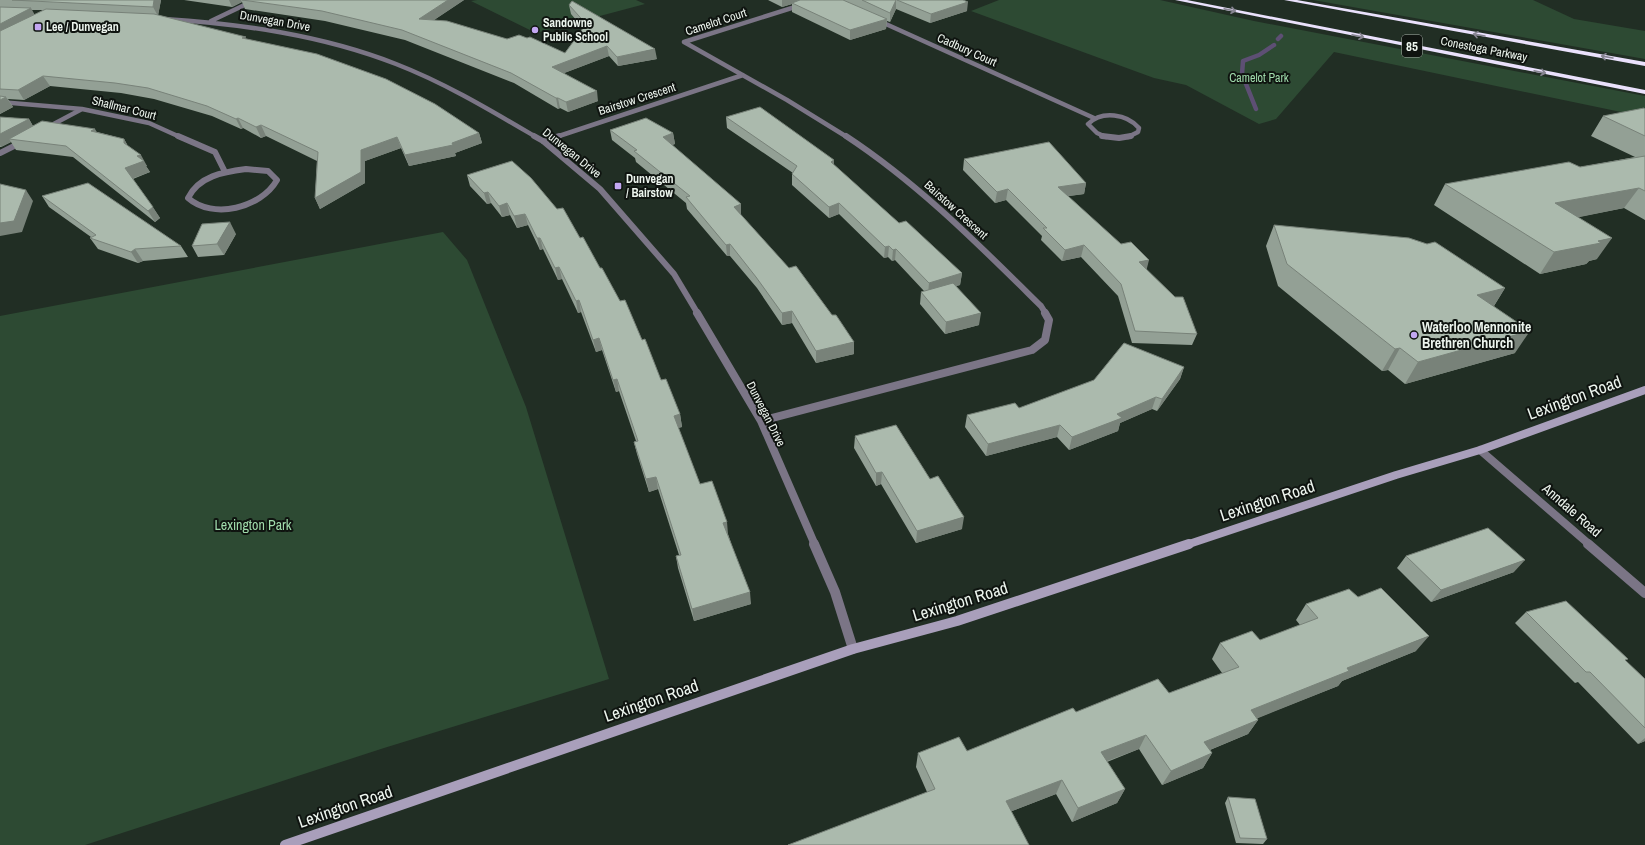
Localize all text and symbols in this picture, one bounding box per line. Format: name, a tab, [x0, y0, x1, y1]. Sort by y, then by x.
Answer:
street label: Camelot Court	[683, 5, 749, 39]
street label: Dunvegan Drive	[239, 7, 311, 35]
one-way arrow	[1223, 7, 1236, 15]
place label: Sandowne Public School	[543, 15, 608, 45]
place label: Lee / Dunvegan	[46, 19, 119, 35]
marker: Lee / Dunvegan	[33, 22, 43, 32]
marker: Sandowne Public School	[530, 25, 540, 35]
street label: Cadbury Court	[935, 30, 1000, 70]
one-way arrow	[1472, 31, 1485, 39]
one-way arrow	[1351, 32, 1364, 40]
street label: Conestoga Parkway	[1439, 33, 1529, 65]
road number: 85	[1402, 35, 1422, 57]
one-way arrow	[1600, 53, 1613, 61]
one-way arrow	[1533, 68, 1546, 76]
park label: Camelot Park	[1229, 70, 1289, 86]
street label: Bairstow Crescent	[596, 79, 678, 119]
street label: Shallmar Court	[90, 92, 158, 124]
street label: Dunvegan Drive	[539, 124, 605, 182]
place label: Dunvegan / Bairstow	[626, 171, 674, 201]
street label: Bairstow Crescent	[921, 177, 991, 243]
marker: Dunvegan / Bairstow	[613, 181, 623, 191]
place label: Waterloo Mennonite Brethren Church	[1422, 318, 1531, 352]
marker: Waterloo Mennonite Brethren Church	[1409, 330, 1419, 340]
street label: Lexington Road	[1524, 369, 1624, 425]
street label: Dunvegan Drive	[743, 379, 789, 449]
street label: Lexington Road	[1217, 474, 1317, 526]
street label: Anndale Road	[1538, 479, 1605, 541]
park label: Lexington Park	[214, 516, 292, 534]
street label: Lexington Road	[910, 576, 1010, 626]
street label: Lexington Road	[601, 673, 701, 727]
street label: Lexington Road	[295, 779, 395, 833]

